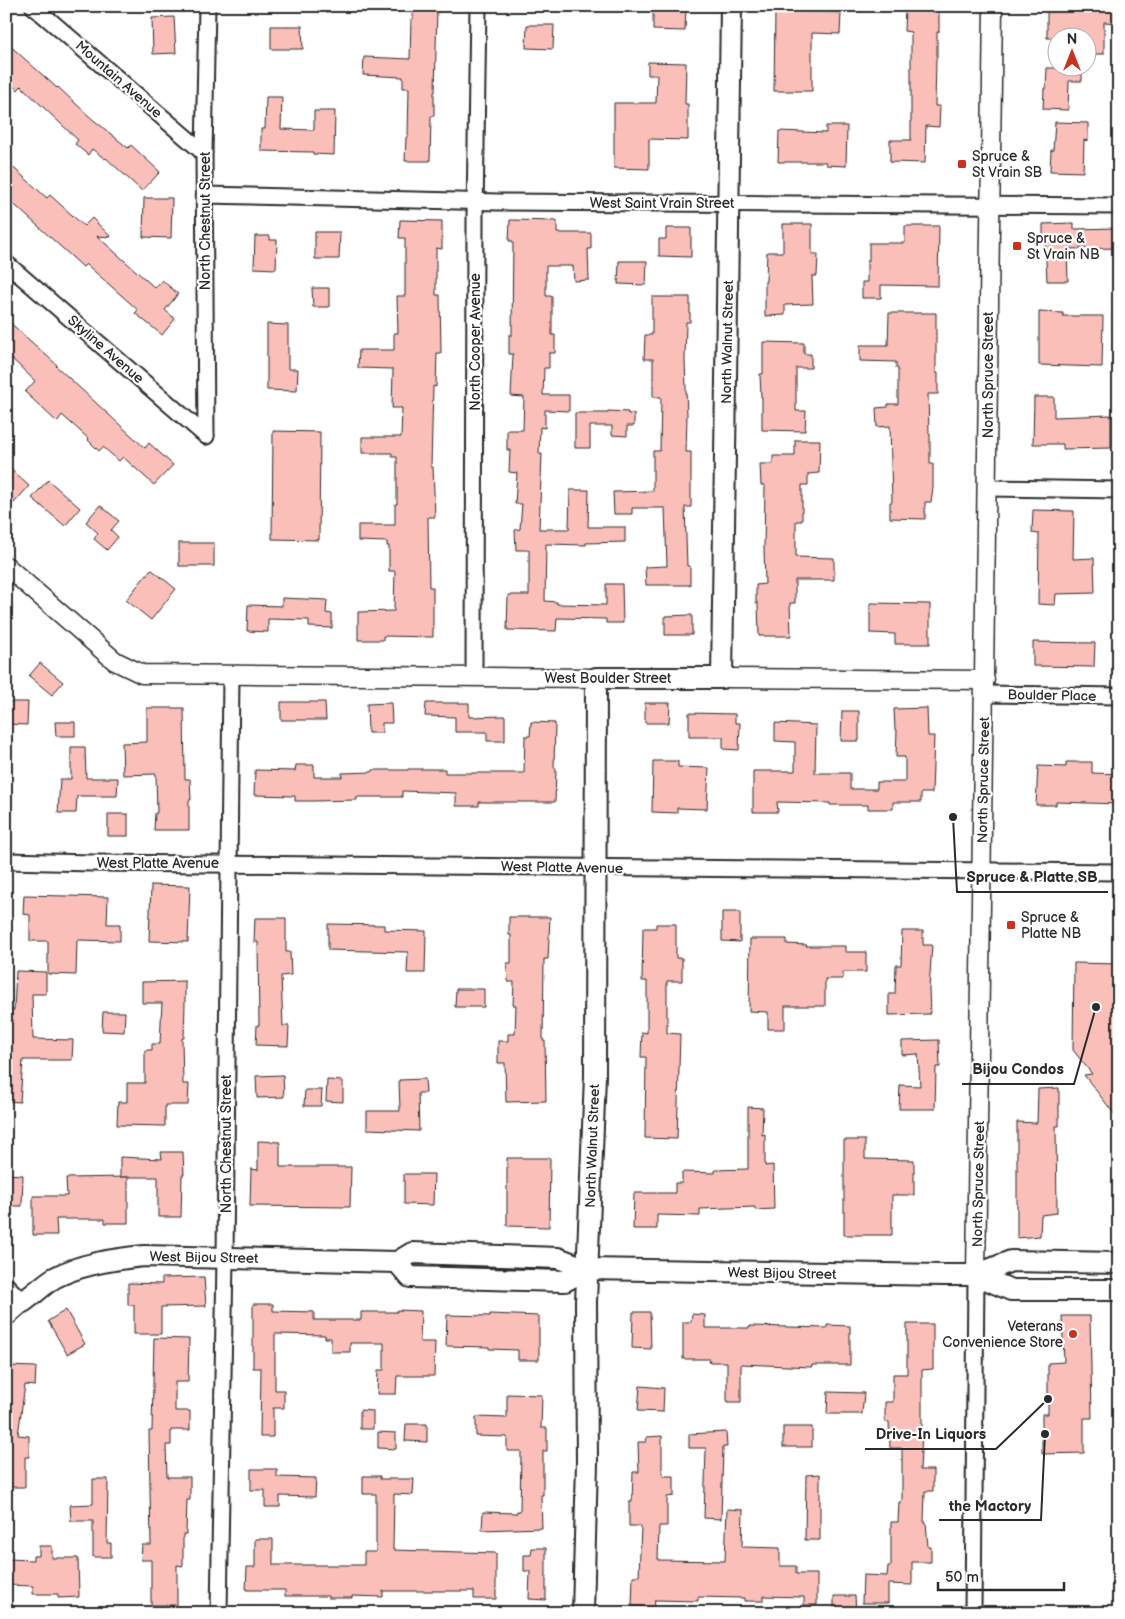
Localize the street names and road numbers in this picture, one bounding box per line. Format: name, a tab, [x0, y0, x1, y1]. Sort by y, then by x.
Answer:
street label: Mountain Avenue	[72, 37, 166, 122]
street label: North Chestnut Street	[197, 151, 214, 290]
street label: West Saint Vrain Street	[590, 195, 735, 212]
street label: North Cooper Avenue	[467, 273, 484, 411]
street label: North Walnut Street	[718, 279, 737, 404]
street label: North Spruce Street	[980, 311, 997, 438]
street label: Skyline Avenue	[64, 312, 147, 387]
street label: West Boulder Street	[545, 670, 672, 687]
street label: Boulder Place	[1007, 686, 1097, 705]
street label: North Spruce Street	[974, 716, 993, 843]
street label: West Platte Avenue	[97, 855, 219, 872]
street label: West Platte Avenue	[501, 858, 623, 877]
street label: North Chestnut Street	[218, 1074, 235, 1213]
street label: North Walnut Street	[582, 1083, 603, 1208]
street label: North Spruce Street	[969, 1120, 988, 1247]
street label: West Bijou Street	[149, 1248, 259, 1267]
street label: West Bijou Street	[727, 1264, 837, 1283]

